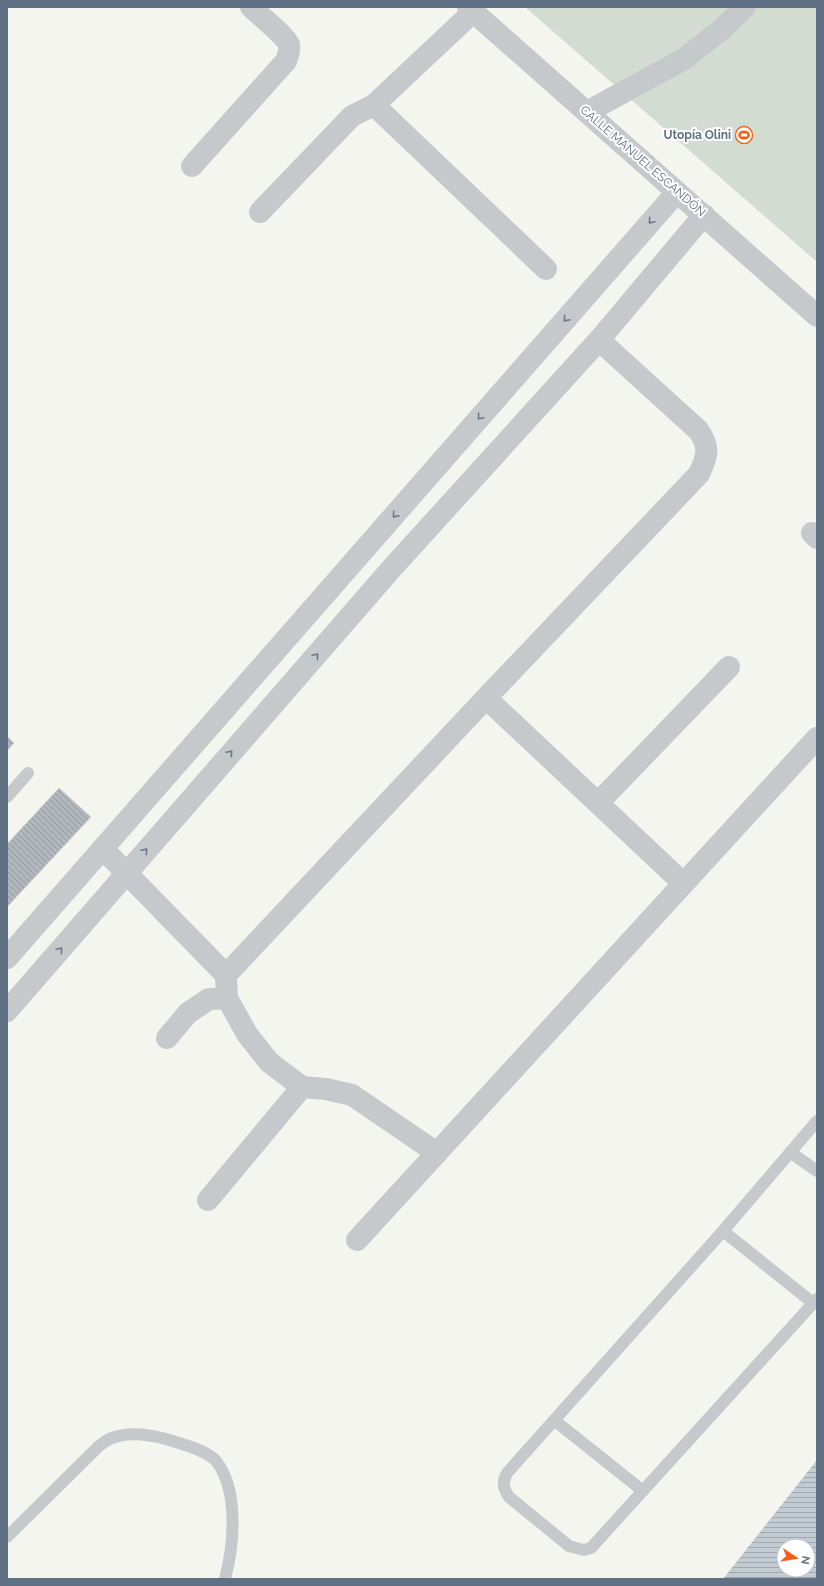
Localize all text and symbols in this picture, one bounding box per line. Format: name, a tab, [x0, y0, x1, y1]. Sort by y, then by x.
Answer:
street label: CALLE MANUEL ESCANDÓN	[577, 103, 709, 219]
sports icon: Utopía Olini	[734, 125, 754, 145]
place label: Utopía Olini	[664, 128, 731, 142]
one-way arrow	[649, 217, 656, 224]
one-way arrow	[564, 315, 571, 322]
one-way arrow	[478, 412, 485, 420]
one-way arrow	[392, 510, 400, 518]
one-way arrow	[311, 653, 318, 660]
one-way arrow	[226, 751, 233, 758]
one-way arrow	[140, 849, 147, 856]
one-way arrow	[56, 947, 63, 955]
north arrow	[776, 1538, 816, 1578]
text: N	[798, 1555, 813, 1565]

